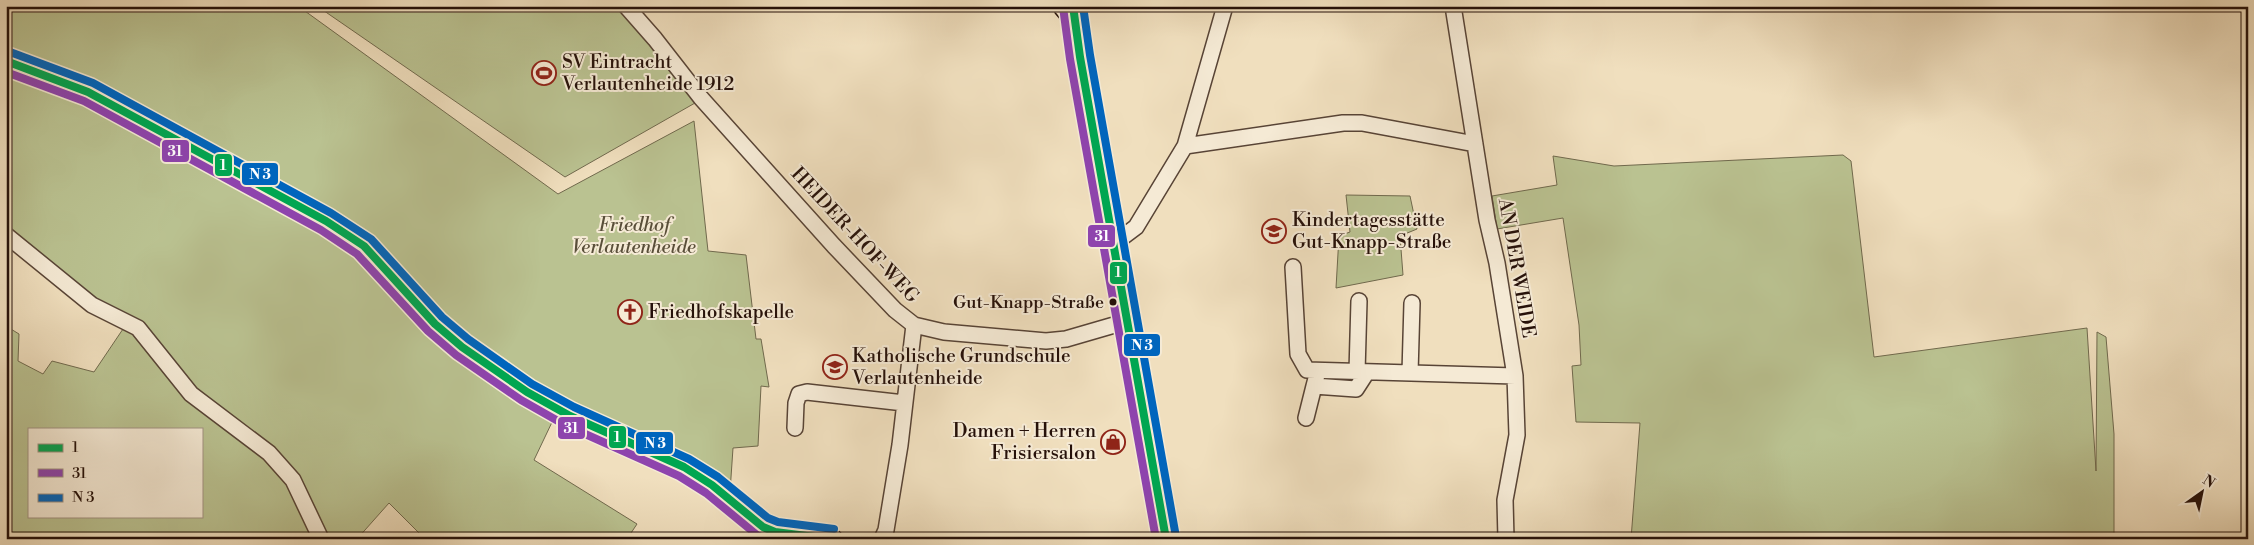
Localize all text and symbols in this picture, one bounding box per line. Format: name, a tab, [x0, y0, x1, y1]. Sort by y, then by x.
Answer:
place label: SV Eintracht Verlautenheide 1912	[561, 50, 734, 96]
sports icon: SV Eintracht Verlautenheide 1912	[531, 60, 557, 86]
line badge: 31	[161, 139, 190, 163]
text: 31	[168, 143, 183, 161]
line badge: 1	[214, 153, 233, 177]
text: 1	[220, 157, 227, 175]
line badge: N 3	[241, 162, 279, 186]
street label: HEIDER-HOF-WEG	[786, 162, 924, 308]
text: N 3	[249, 166, 271, 184]
street label: AN DER WEIDE	[1493, 195, 1541, 340]
place label: Kindertagesstätte Gut-Knapp-Straße	[1292, 208, 1451, 254]
park label: Friedhof Verlautenheide	[572, 213, 696, 259]
school or university icon: Kindertagesstätte Gut-Knapp-Straße	[1261, 218, 1287, 244]
line badge: 31	[1087, 224, 1116, 248]
text: 31	[1095, 228, 1110, 246]
line badge: 1	[1109, 261, 1128, 285]
text: 1	[1115, 264, 1122, 282]
place label: Gut-Knapp-Straße	[953, 291, 1104, 314]
marker: Gut-Knapp-Straße	[1108, 297, 1118, 307]
church icon: Friedhofskapelle	[617, 299, 643, 325]
place label: Friedhofskapelle	[648, 300, 794, 324]
line badge: N 3	[1123, 333, 1161, 357]
text: N 3	[1131, 337, 1153, 355]
place label: Katholische Grundschule Verlautenheide	[851, 344, 1071, 390]
school or university icon: Katholische Grundschule Verlautenheide	[822, 354, 848, 380]
line badge: 31	[557, 416, 586, 440]
place label: Damen + Herren Frisiersalon	[953, 419, 1096, 465]
text: 31	[564, 420, 579, 438]
line badge: 1	[608, 425, 627, 449]
legend	[28, 428, 202, 518]
text: 1	[614, 429, 621, 447]
shop icon: Damen + Herren Frisiersalon	[1100, 429, 1126, 455]
line badge: N 3	[635, 431, 674, 455]
text: N 3	[644, 435, 666, 453]
text: 1	[72, 438, 79, 457]
text: 31	[72, 464, 87, 483]
north arrow	[2176, 468, 2226, 518]
text: N	[2199, 471, 2218, 493]
text: N 3	[72, 488, 95, 507]

